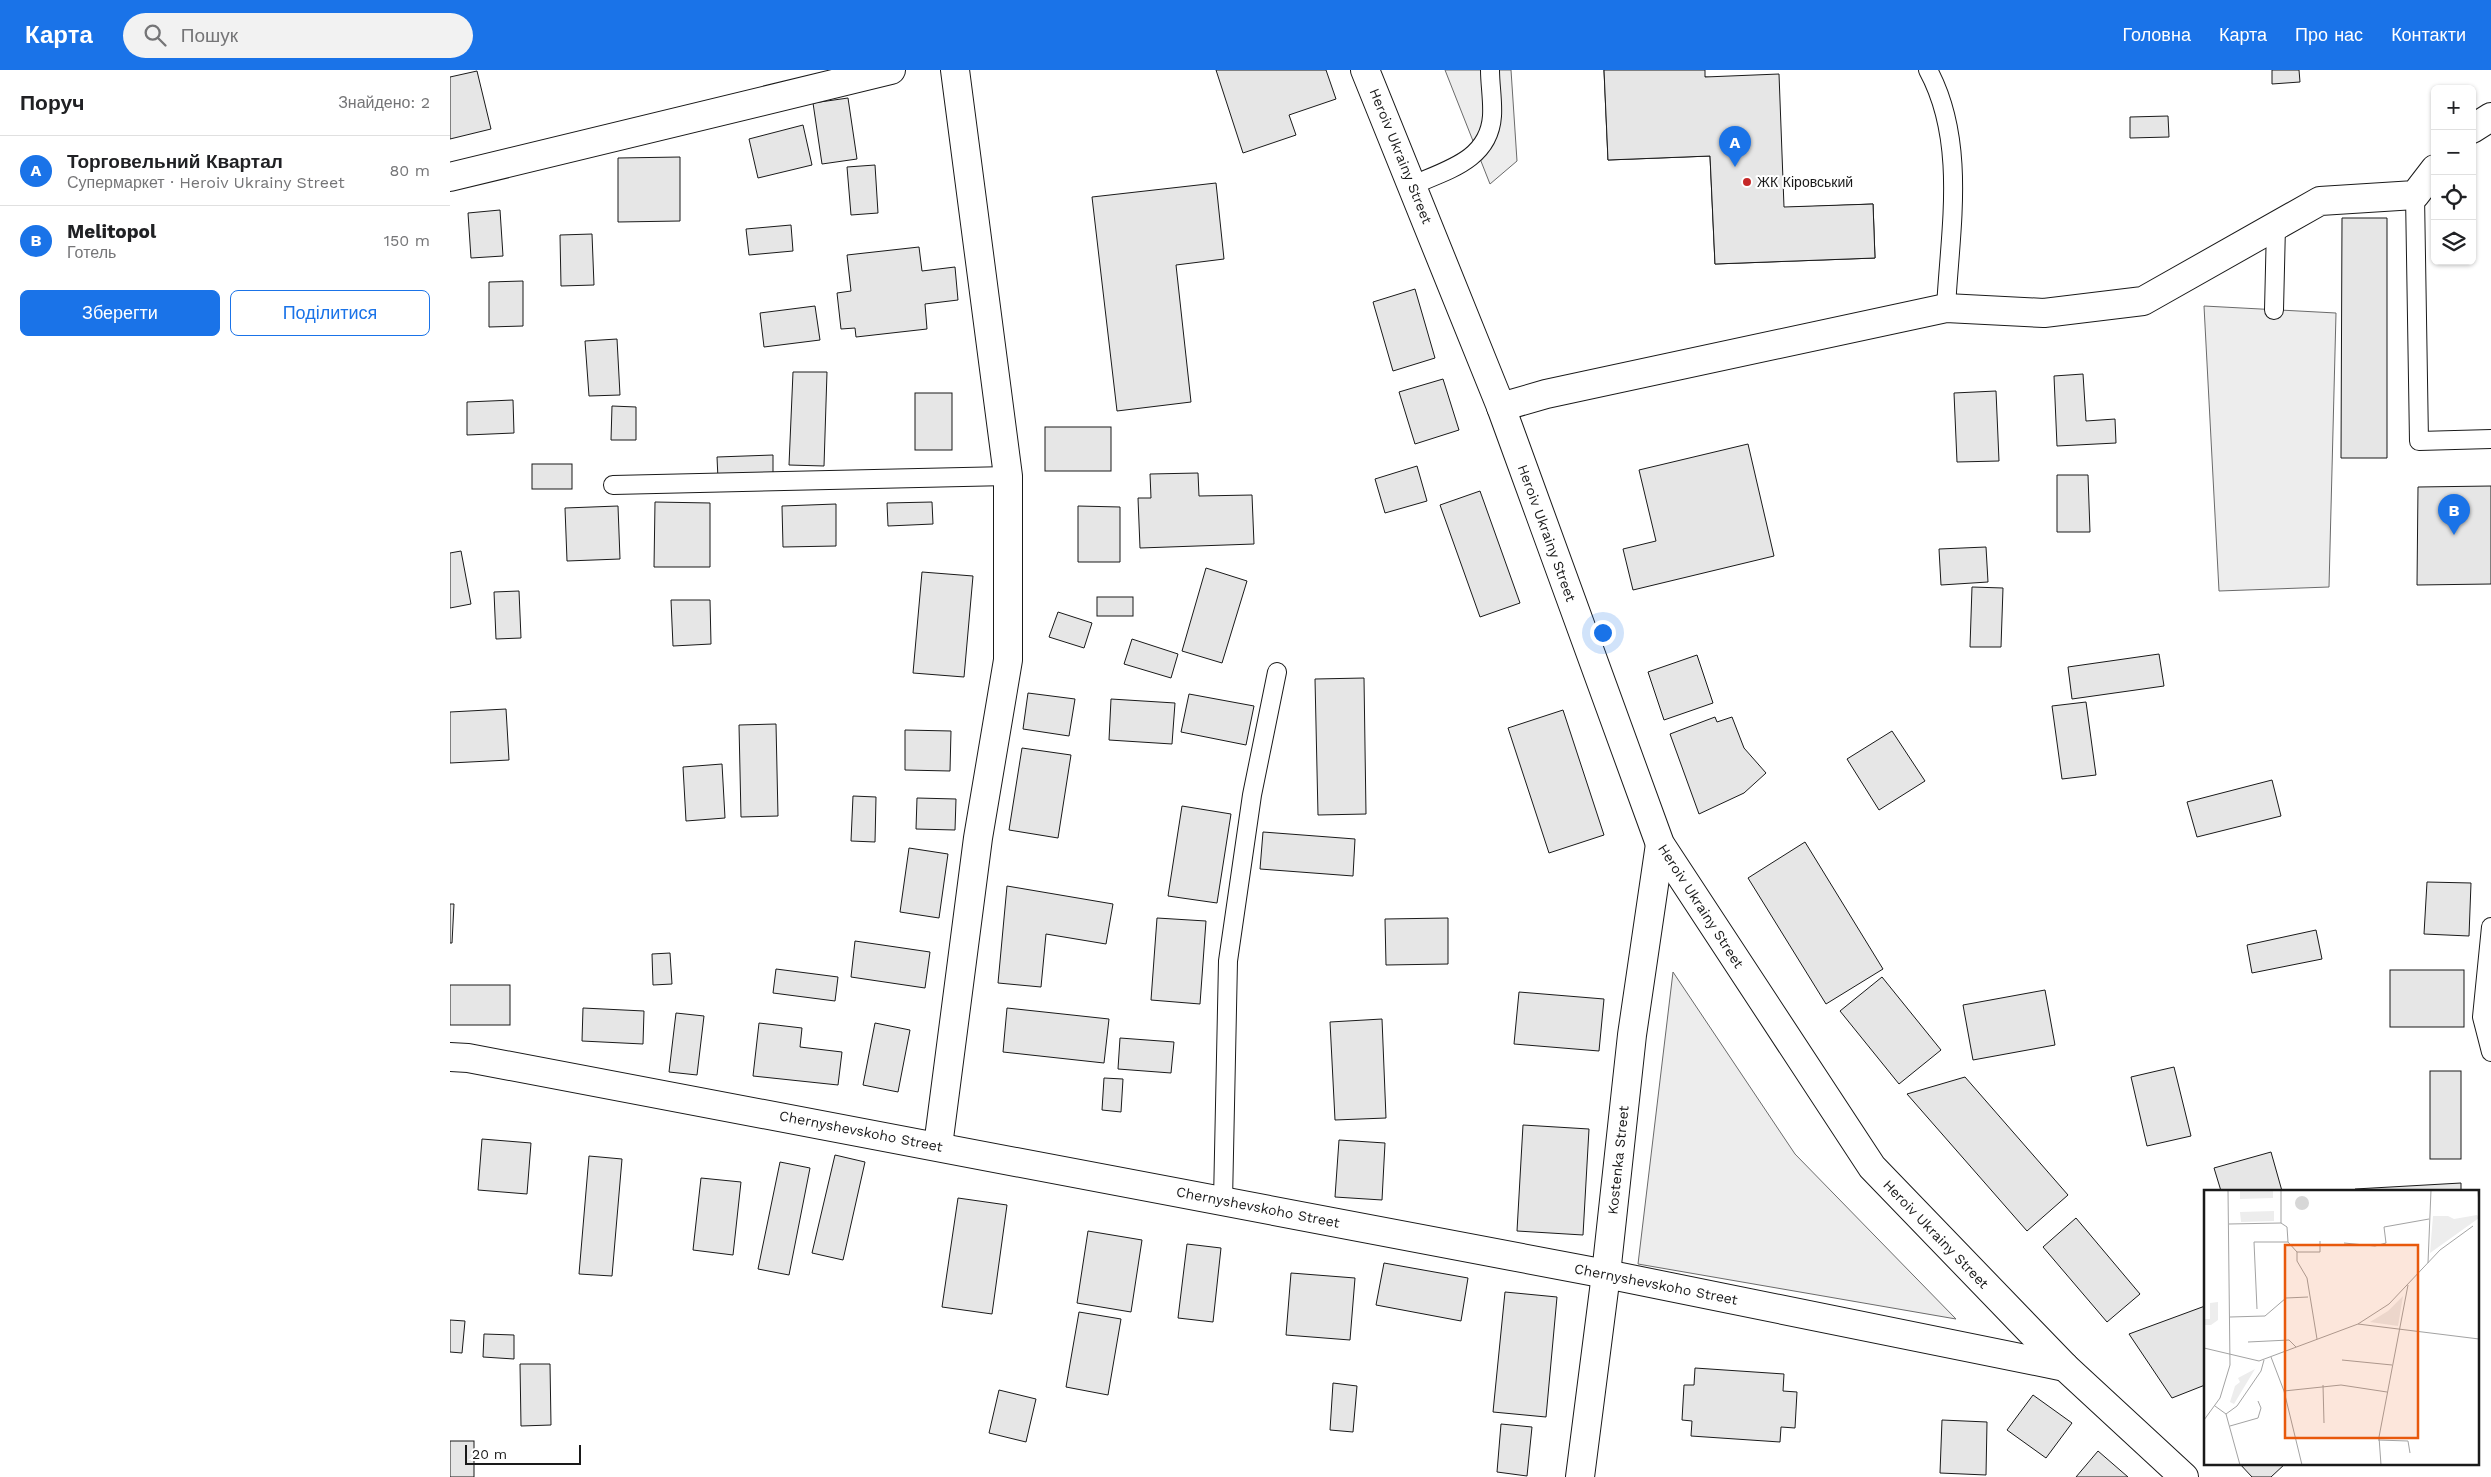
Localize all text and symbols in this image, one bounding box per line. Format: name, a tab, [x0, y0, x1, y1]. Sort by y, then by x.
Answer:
search box	[123, 13, 473, 58]
text: Карта	[25, 21, 93, 49]
icon: search	[141, 21, 169, 49]
text: Пошук	[181, 24, 238, 47]
text: Головна	[2123, 24, 2191, 45]
text: Карта	[2219, 24, 2267, 45]
text: Про нас	[2295, 24, 2363, 45]
text: Контакти	[2391, 24, 2466, 45]
map controls	[2431, 85, 2476, 265]
button: +	[2431, 85, 2476, 130]
street label: Heroiv Ukrainy Street	[1366, 86, 1436, 226]
text: Поруч	[20, 90, 84, 115]
text: Знайдено: 2	[338, 93, 430, 112]
pin: A	[1719, 126, 1751, 167]
button: −	[2431, 130, 2476, 175]
text: Торговельний Квартал	[67, 150, 283, 173]
text: A	[31, 161, 41, 180]
text: 80 m	[389, 161, 430, 180]
text: Супермаркет · Heroiv Ukrainy Street	[67, 173, 345, 192]
place label: ЖК Кіровський	[1757, 174, 1853, 190]
button: locate	[2431, 175, 2476, 220]
marker: ЖК Кіровський	[1741, 176, 1753, 188]
text: Melitopol	[67, 220, 156, 243]
button: layers	[2431, 220, 2476, 265]
text: B	[31, 231, 41, 250]
text: 150 m	[384, 231, 430, 250]
text: Готель	[67, 243, 116, 262]
button: Зберегти	[20, 290, 220, 336]
button: Поділитися	[230, 290, 430, 336]
street label: Heroiv Ukrainy Street	[1515, 462, 1579, 604]
pin: B	[2438, 494, 2470, 535]
your location	[1590, 620, 1616, 646]
street label: Heroiv Ukrainy Street	[1655, 841, 1747, 971]
street label: Kostenka Street	[1604, 1105, 1632, 1215]
street label: Chernyshevskoho Street	[778, 1107, 944, 1155]
street label: Heroiv Ukrainy Street	[1880, 1176, 1992, 1292]
street label: Chernyshevskoho Street	[1175, 1183, 1341, 1231]
inset map	[2204, 1190, 2478, 1464]
street label: Chernyshevskoho Street	[1573, 1260, 1739, 1308]
scale bar	[465, 1442, 581, 1465]
text: 20 m	[472, 1446, 507, 1462]

